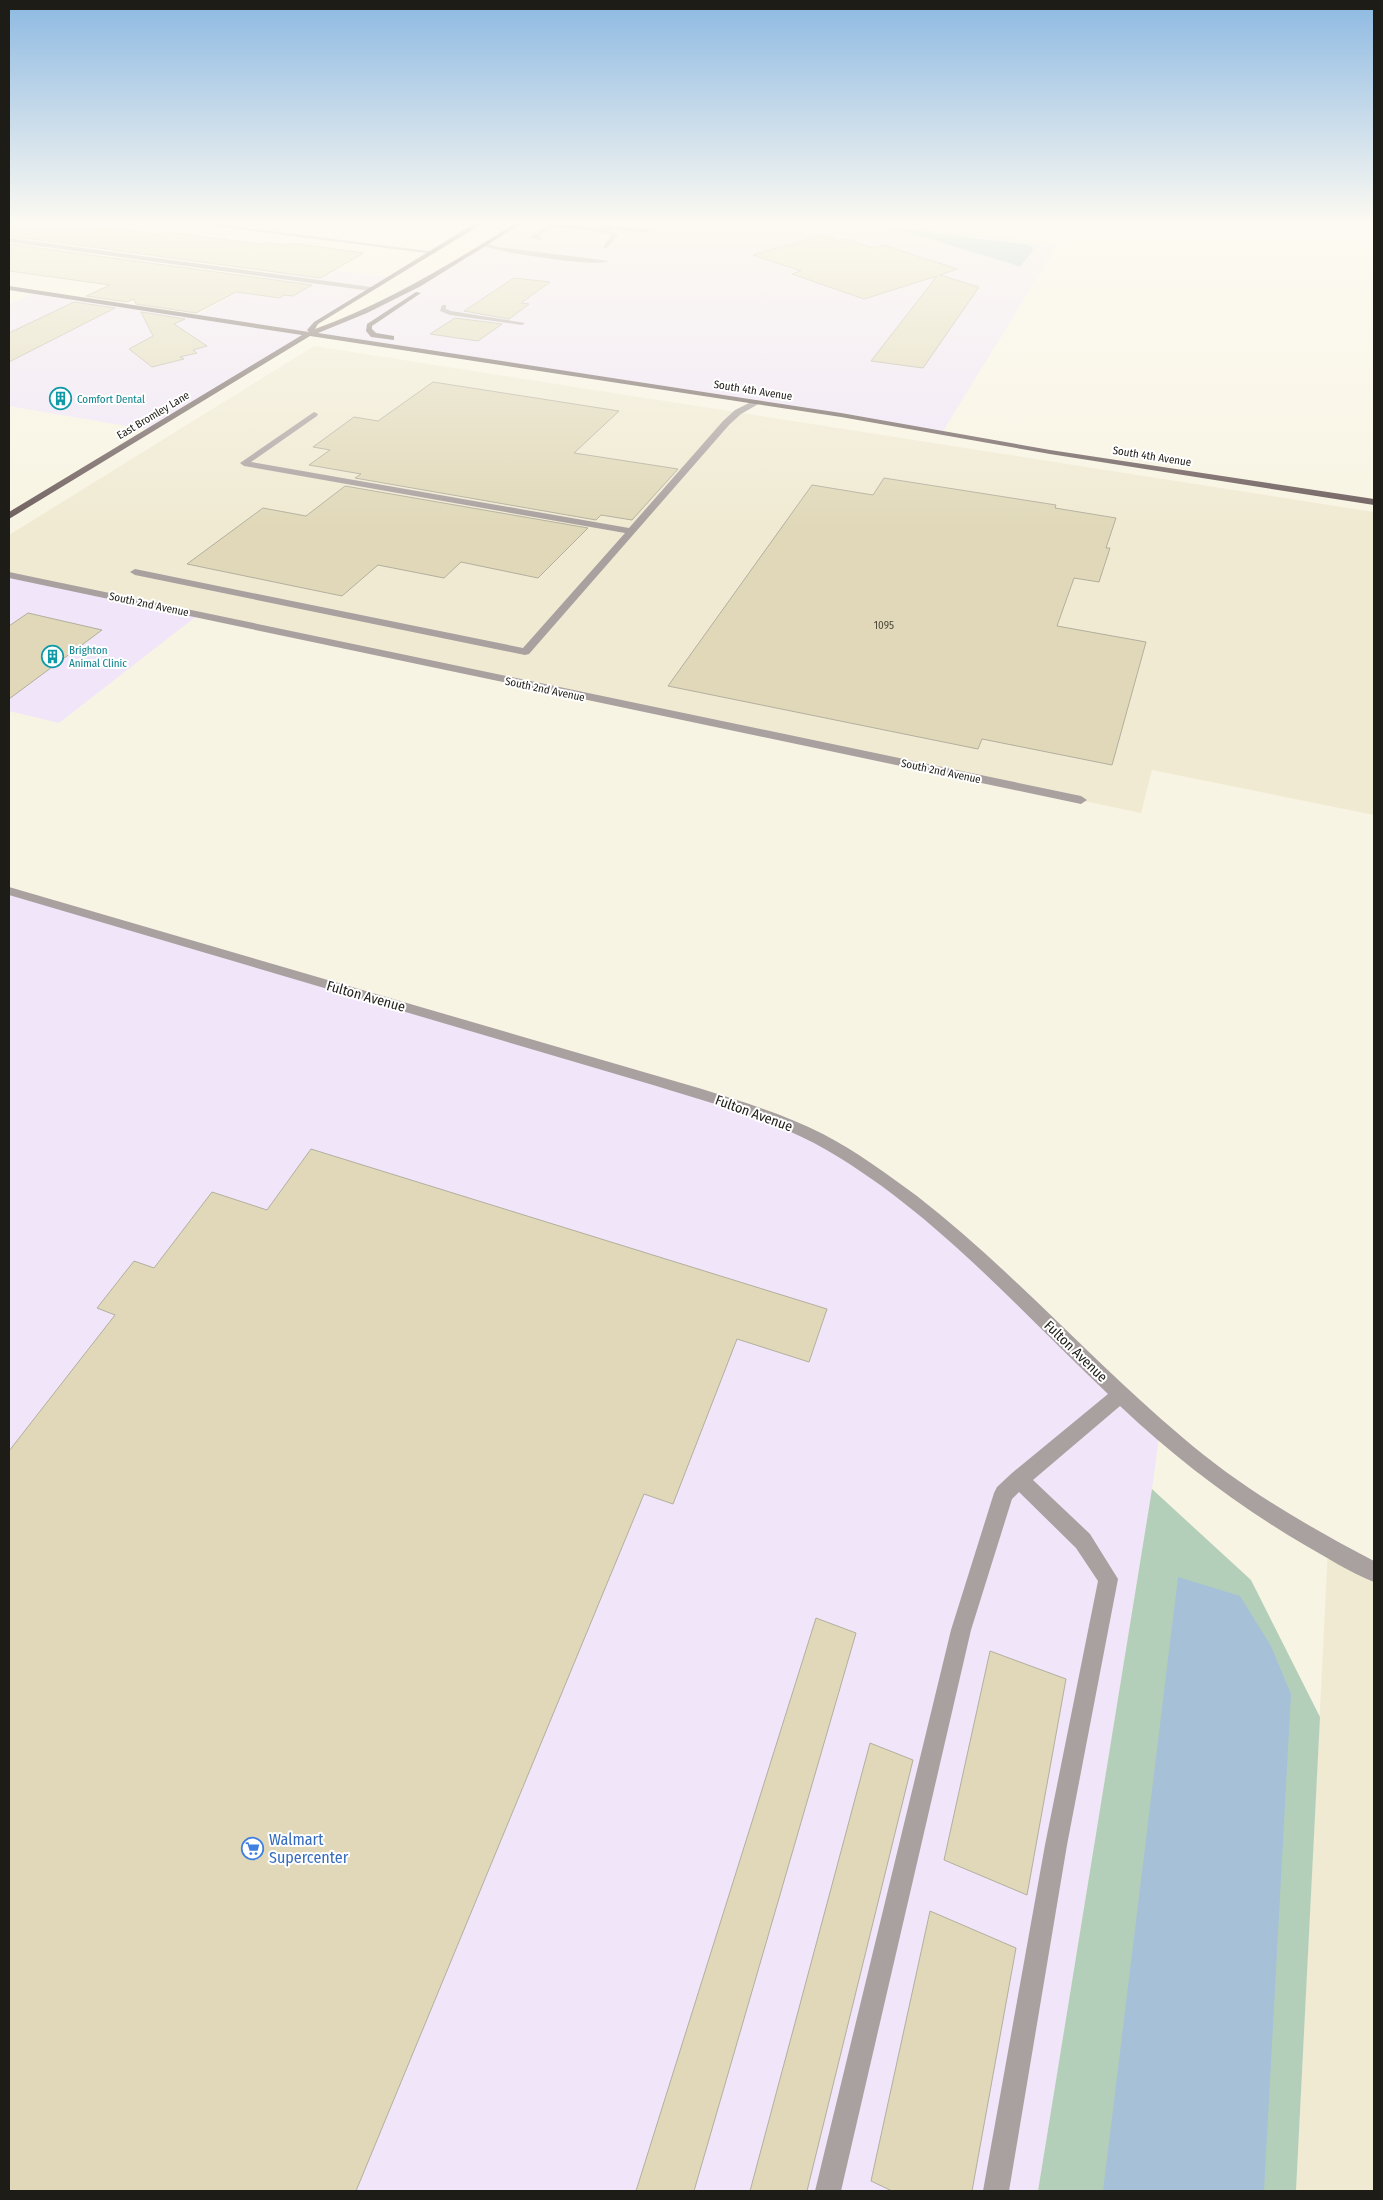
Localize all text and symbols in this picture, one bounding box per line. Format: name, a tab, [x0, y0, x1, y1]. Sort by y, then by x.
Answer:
street label: South 4th Avenue	[713, 378, 793, 403]
building icon: Comfort Dental	[49, 387, 73, 411]
street label: East Bromley Lane	[115, 389, 192, 442]
place label: Comfort Dental	[77, 393, 145, 406]
street label: South 4th Avenue	[1112, 444, 1192, 469]
street label: South 2nd Avenue	[108, 590, 190, 619]
house number: 1095	[874, 619, 894, 632]
building icon: Brighton Animal Clinic	[41, 644, 65, 668]
place label: Brighton Animal Clinic	[69, 644, 127, 670]
street label: South 2nd Avenue	[504, 675, 586, 704]
street label: South 2nd Avenue	[900, 757, 982, 786]
street label: Fulton Avenue	[325, 977, 407, 1016]
street label: Fulton Avenue	[713, 1092, 795, 1135]
street label: Fulton Avenue	[1041, 1317, 1111, 1386]
place label: Walmart Supercenter	[269, 1830, 349, 1867]
supermarket icon: Walmart Supercenter	[241, 1836, 265, 1860]

